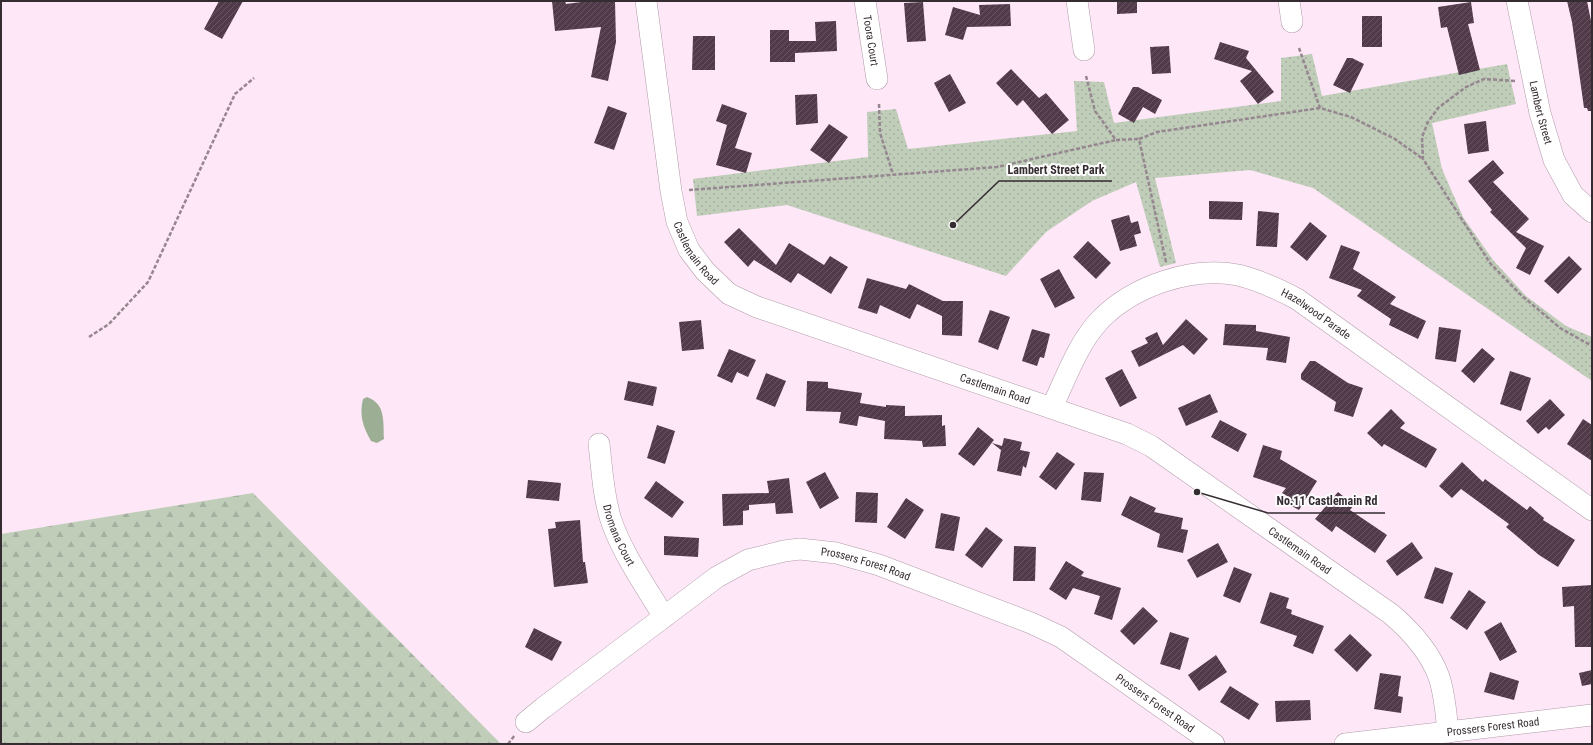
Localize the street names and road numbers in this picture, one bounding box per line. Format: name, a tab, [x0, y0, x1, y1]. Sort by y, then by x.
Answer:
street label: Toora Court	[860, 14, 881, 67]
street label: Lambert Street	[1527, 80, 1555, 146]
street label: Castlemain Road	[671, 220, 721, 288]
street label: Hazelwood Parade	[1279, 286, 1353, 342]
street label: Castlemain Road	[958, 371, 1032, 407]
street label: Dromana Court	[600, 503, 637, 568]
street label: Castlemain Road	[1266, 524, 1334, 577]
street label: Prossers Forest Road	[820, 545, 912, 583]
street label: Prossers Forest Road	[1113, 671, 1197, 735]
street label: Prossers Forest Road	[1446, 715, 1540, 739]

